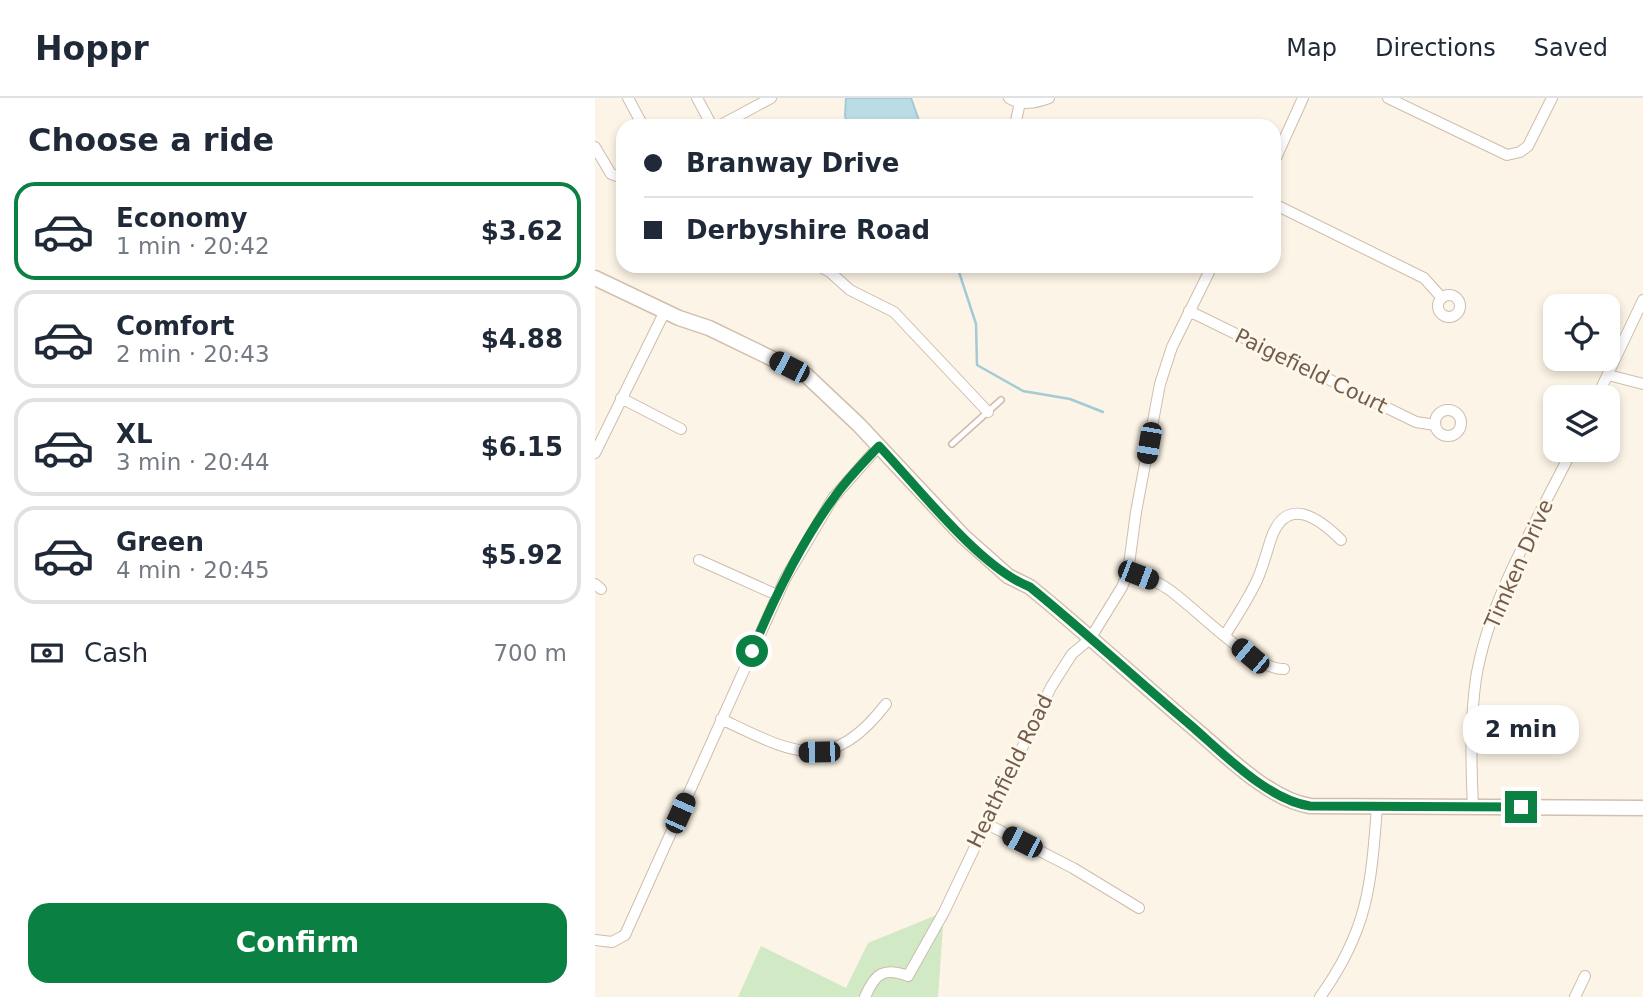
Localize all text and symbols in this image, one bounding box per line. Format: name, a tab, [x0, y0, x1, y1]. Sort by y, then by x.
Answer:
text: Hoppr	[35, 29, 149, 68]
text: Map	[1286, 34, 1337, 62]
text: Directions	[1375, 34, 1496, 62]
text: Saved	[1534, 34, 1608, 62]
text: Choose a ride	[28, 121, 274, 159]
text: Branway Drive	[686, 148, 899, 178]
icon: car	[32, 200, 95, 263]
text: Economy	[116, 203, 247, 233]
text: Derbyshire Road	[686, 215, 930, 245]
text: $3.62	[481, 216, 563, 246]
text: 1 min · 20:42	[116, 233, 270, 259]
map controls	[1543, 294, 1620, 462]
button: locate	[1543, 294, 1620, 371]
icon: car	[32, 308, 95, 371]
text: Comfort	[116, 311, 234, 341]
text: $4.88	[481, 324, 563, 354]
street label: Paigefield Court	[1231, 324, 1391, 418]
text: 2 min · 20:43	[116, 341, 270, 367]
car	[766, 348, 813, 386]
button: layers	[1543, 385, 1620, 462]
icon: car	[32, 416, 95, 479]
text: XL	[116, 419, 153, 449]
car	[1136, 420, 1163, 466]
text: $6.15	[481, 432, 563, 462]
text: 3 min · 20:44	[116, 449, 270, 475]
street label: Timken Drive	[1479, 496, 1558, 633]
icon: car	[32, 524, 95, 587]
text: Green	[116, 527, 204, 557]
text: $5.92	[481, 540, 563, 570]
text: 4 min · 20:45	[116, 557, 270, 583]
car	[1115, 558, 1162, 592]
icon: cash	[28, 634, 66, 672]
car	[1228, 634, 1273, 678]
route start	[736, 635, 768, 667]
text: Cash	[84, 638, 148, 668]
text: 700 m	[493, 640, 567, 666]
street label: Heathfield Road	[962, 690, 1058, 852]
callout: 2 min	[1463, 706, 1579, 754]
text: 2 min	[1485, 716, 1557, 742]
car	[798, 741, 841, 763]
car	[662, 790, 699, 836]
route end	[1505, 791, 1537, 823]
car	[999, 823, 1046, 861]
button: Confirm	[28, 903, 567, 983]

